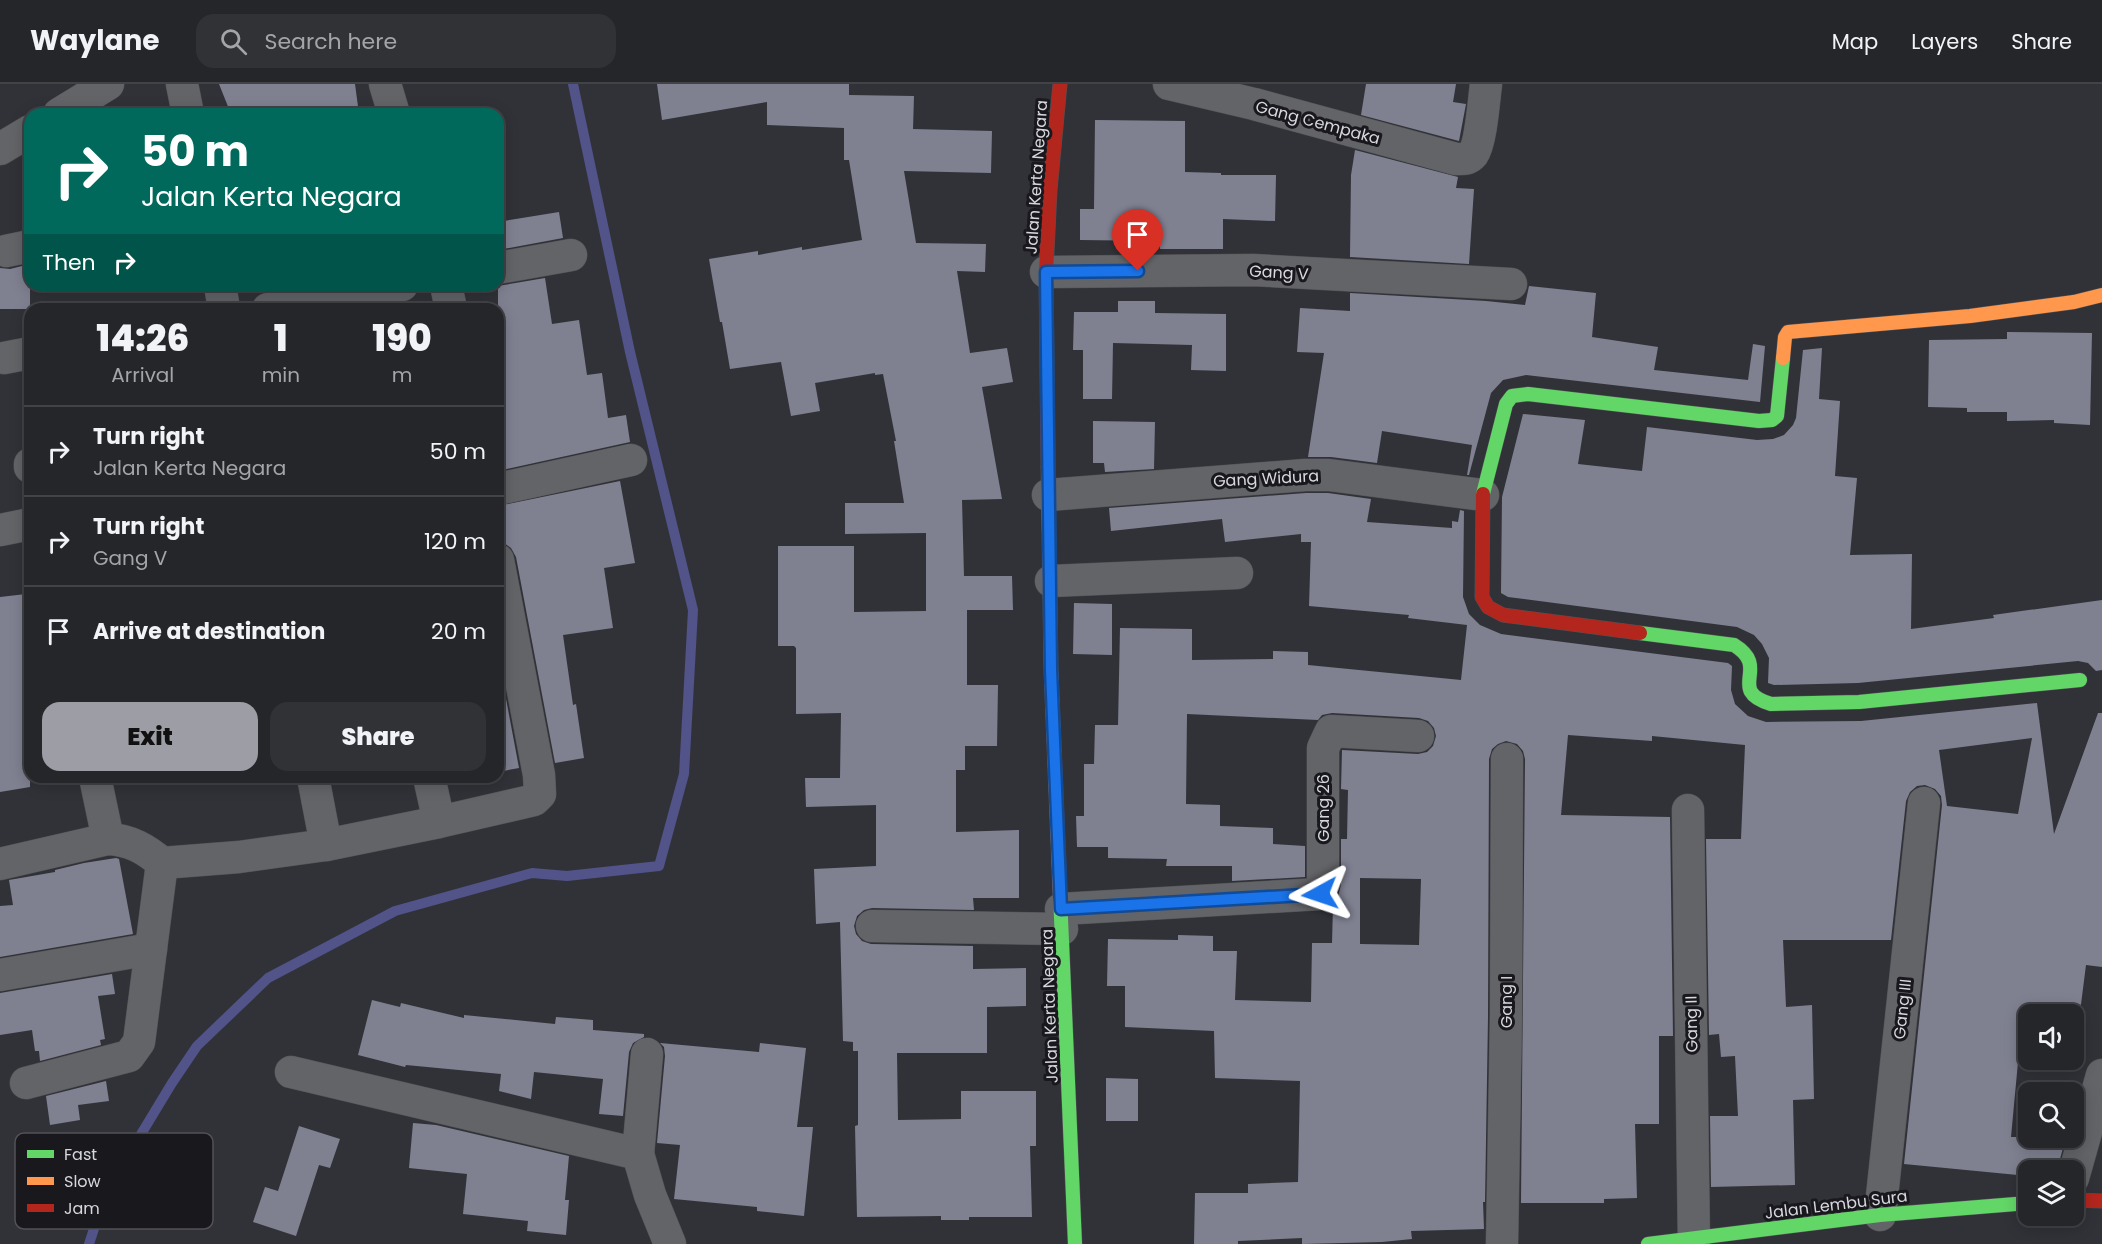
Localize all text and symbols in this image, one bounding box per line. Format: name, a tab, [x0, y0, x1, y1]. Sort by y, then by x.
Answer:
search box	[196, 14, 616, 68]
text: Waylane	[30, 21, 160, 60]
icon: search	[217, 25, 250, 58]
text: Search here	[265, 26, 397, 57]
text: Map	[1832, 27, 1878, 56]
text: Layers	[1911, 27, 1978, 56]
text: Share	[2011, 27, 2072, 56]
street label: Gang Cempaka	[1253, 95, 1383, 150]
street label: Jalan Kerta Negara	[1020, 99, 1053, 255]
text: 50 m	[141, 122, 249, 181]
icon: right	[42, 132, 120, 210]
text: Jalan Kerta Negara	[141, 178, 402, 215]
pin	[1112, 209, 1163, 271]
icon: arrive	[1121, 218, 1154, 251]
icon: right	[108, 246, 141, 279]
text: Then	[42, 247, 96, 278]
street label: Gang V	[1249, 259, 1309, 286]
text: 14:26	[96, 313, 189, 364]
text: 1	[274, 313, 288, 364]
text: 190	[372, 313, 432, 364]
text: Arrival	[111, 361, 174, 389]
text: min	[262, 361, 300, 389]
text: m	[392, 361, 412, 389]
text: Turn right	[93, 421, 204, 452]
icon: right	[42, 435, 75, 468]
text: 50 m	[430, 436, 486, 467]
text: Jalan Kerta Negara	[93, 454, 286, 482]
street label: Gang Widura	[1213, 464, 1320, 493]
text: Turn right	[93, 511, 204, 542]
icon: right	[42, 525, 75, 558]
text: 120 m	[424, 526, 486, 557]
text: Gang V	[93, 544, 167, 572]
icon: arrive	[42, 615, 75, 648]
text: Arrive at destination	[93, 616, 325, 647]
text: 20 m	[431, 616, 486, 647]
button: Exit	[42, 702, 258, 771]
button: Share	[270, 702, 486, 771]
street label: Gang 26	[1312, 774, 1335, 842]
position arrow	[1288, 862, 1352, 926]
street label: Jalan Kerta Negara	[1035, 928, 1064, 1084]
street label: Gang I	[1495, 976, 1518, 1028]
street label: Gang III	[1888, 978, 1917, 1040]
street label: Gang II	[1680, 996, 1703, 1052]
map controls	[2018, 1004, 2084, 1226]
button: sound	[2018, 1004, 2084, 1070]
button: search	[2018, 1082, 2084, 1148]
legend	[15, 1133, 213, 1229]
text: Fast	[64, 1143, 97, 1166]
button: layers	[2018, 1160, 2084, 1226]
text: Slow	[64, 1170, 101, 1193]
street label: Jalan Lembu Sura	[1763, 1184, 1909, 1225]
text: Jam	[64, 1197, 100, 1220]

